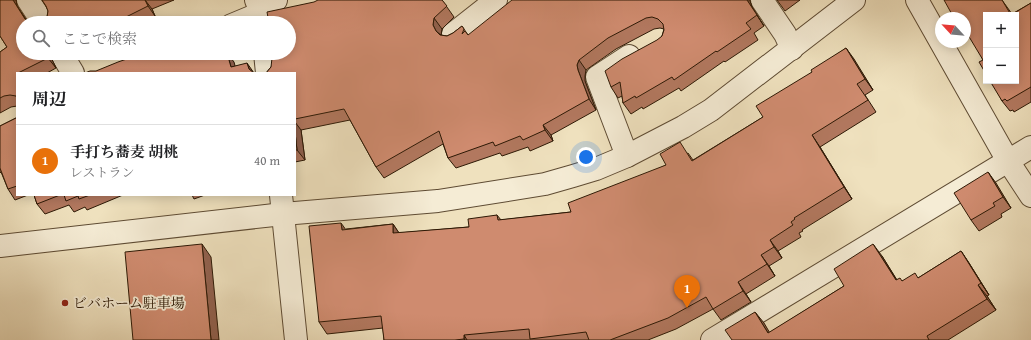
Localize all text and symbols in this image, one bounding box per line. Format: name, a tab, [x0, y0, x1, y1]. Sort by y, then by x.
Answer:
north arrow	[935, 12, 971, 48]
map controls	[983, 12, 1019, 84]
button: +	[983, 12, 1019, 48]
search box	[16, 16, 296, 60]
icon: search	[30, 27, 52, 49]
text: ここで検索	[62, 28, 137, 49]
button: −	[983, 48, 1019, 84]
text: 周辺	[32, 86, 66, 111]
text: 手打ち蕎麦 胡桃	[70, 141, 178, 162]
your location	[576, 147, 596, 167]
text: 1	[42, 151, 48, 170]
text: 40 m	[254, 151, 280, 170]
text: レストラン	[70, 163, 135, 182]
pin: 1	[674, 275, 700, 308]
place label: ビバホーム駐車場	[73, 293, 185, 313]
marker: ビバホーム駐車場	[60, 298, 70, 308]

